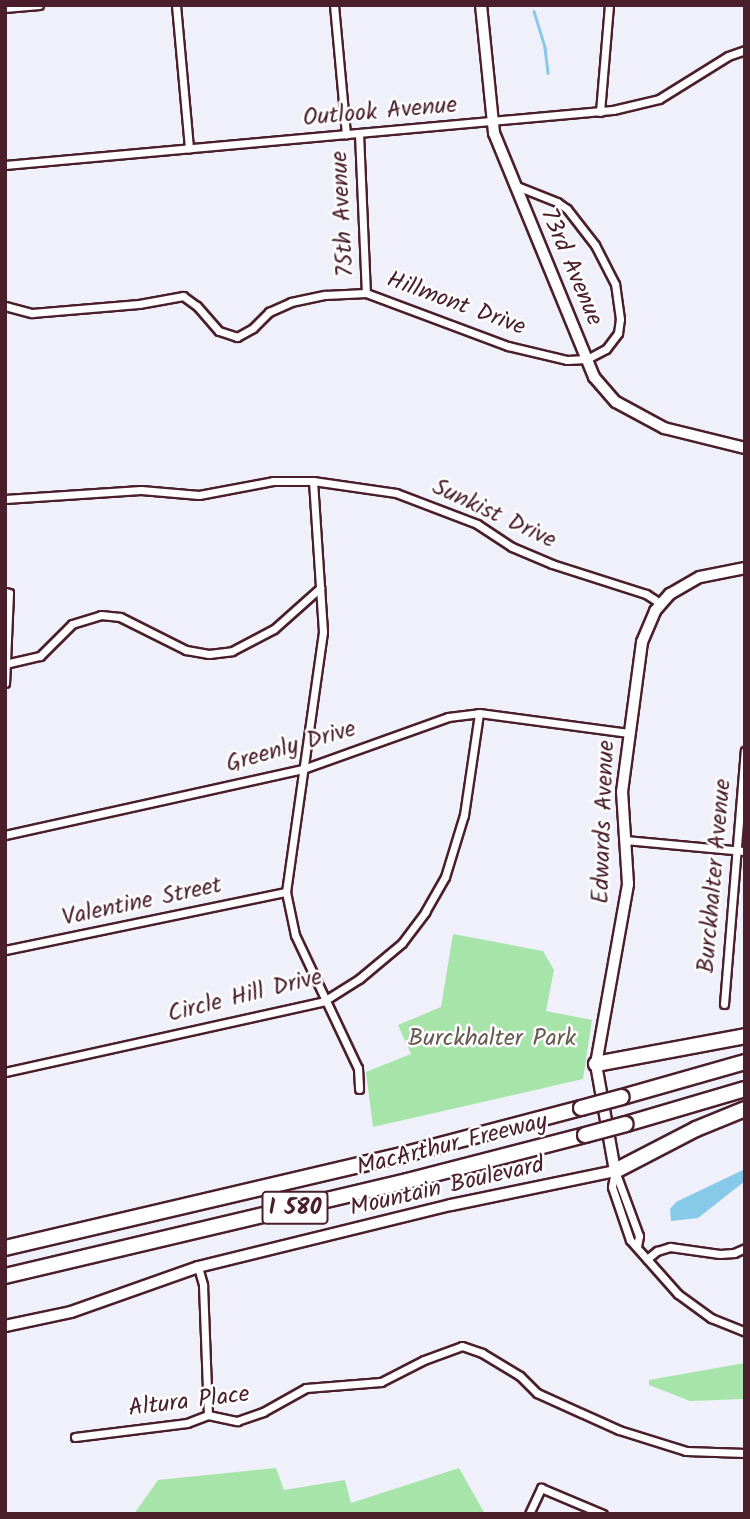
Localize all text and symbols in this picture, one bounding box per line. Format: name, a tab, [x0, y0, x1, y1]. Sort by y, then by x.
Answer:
street label: Outlook Avenue	[302, 91, 458, 133]
street label: 75th Avenue	[325, 150, 361, 278]
street label: 73rd Avenue	[533, 204, 609, 330]
street label: Hillmont Drive	[383, 266, 529, 342]
street label: Sunkist Drive	[428, 473, 560, 555]
street label: Greenly Drive	[223, 715, 359, 779]
street label: Edwards Avenue	[587, 740, 621, 904]
street label: Burckhalter Avenue	[692, 778, 738, 974]
street label: Valentine Street	[59, 871, 225, 933]
street label: Circle Hill Drive	[165, 963, 325, 1029]
park label: Burckhalter Park	[408, 1025, 576, 1053]
street label: MacArthur Freeway	[354, 1107, 550, 1183]
street label: Mountain Boulevard	[347, 1151, 547, 1223]
road number: I 580	[260, 1189, 330, 1228]
street label: Altura Place	[127, 1380, 251, 1424]

